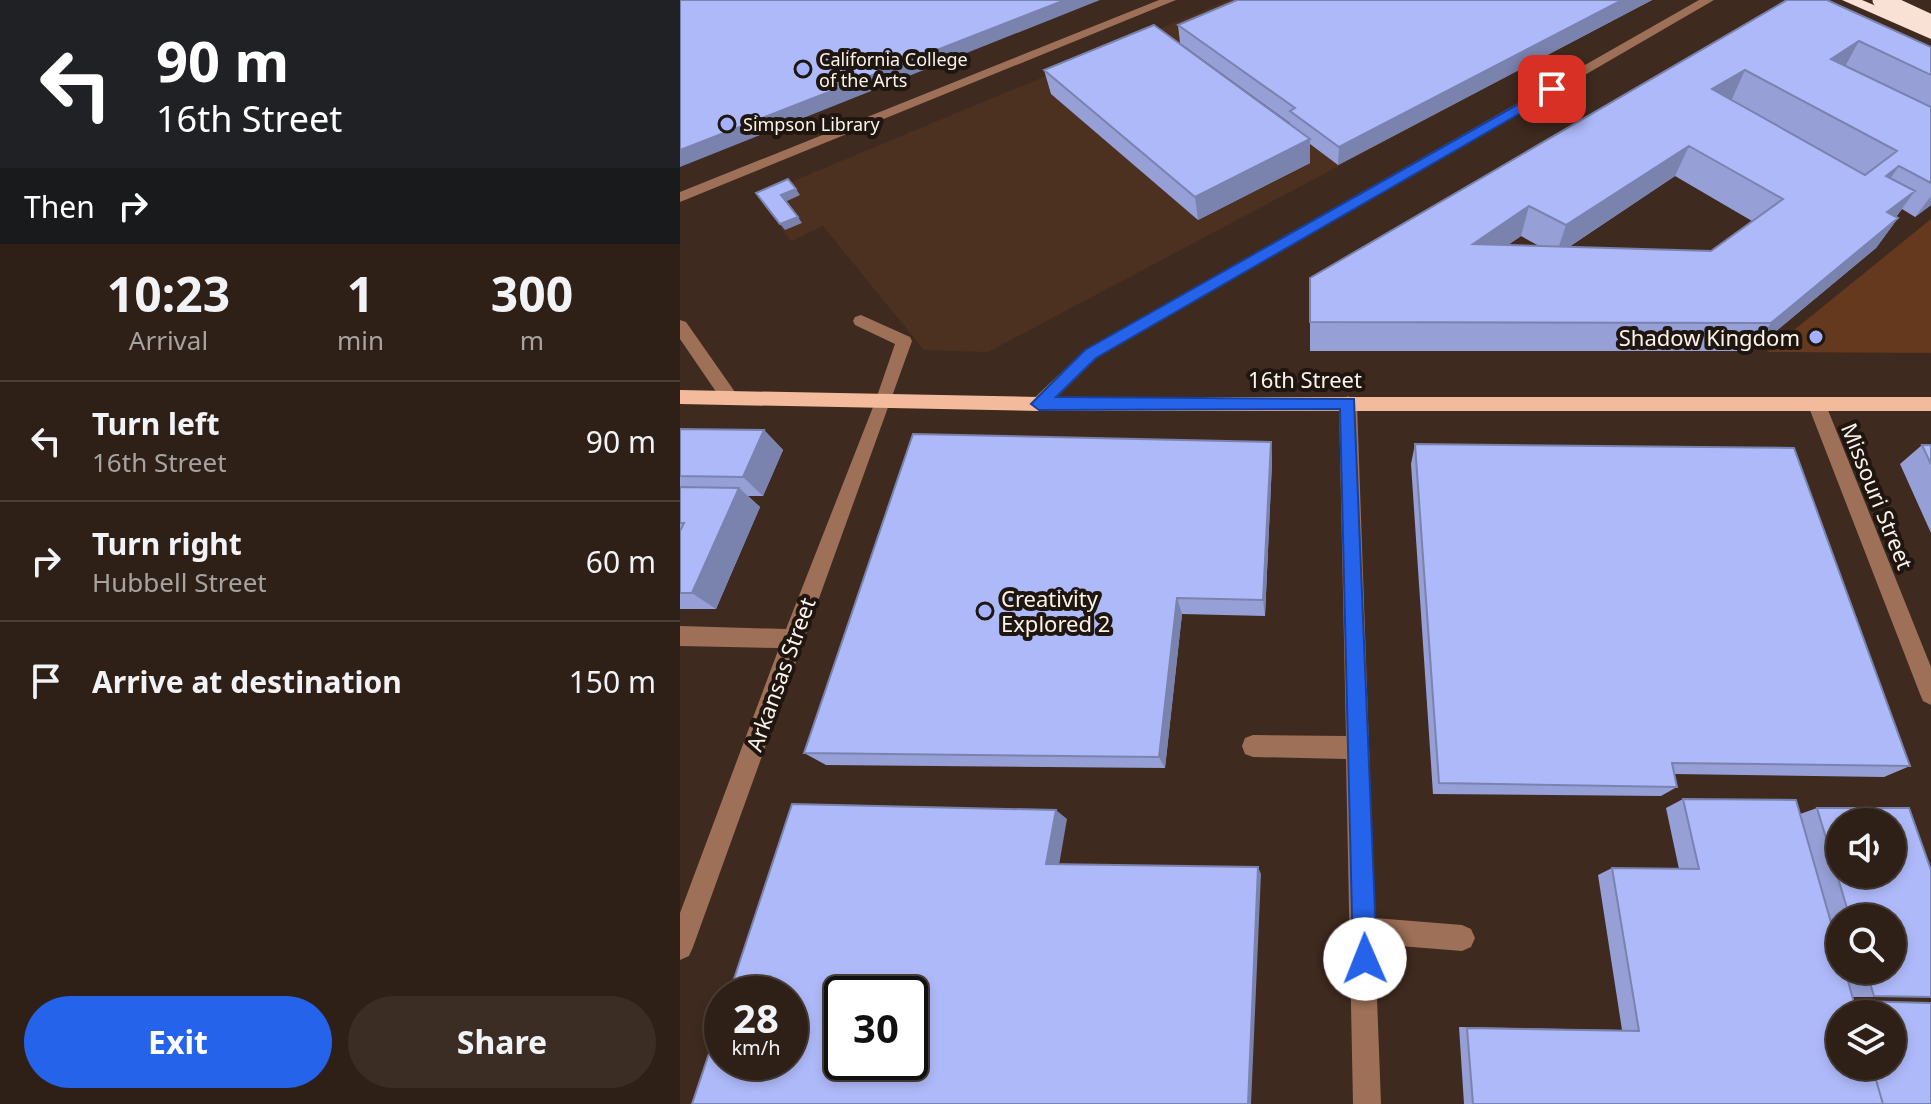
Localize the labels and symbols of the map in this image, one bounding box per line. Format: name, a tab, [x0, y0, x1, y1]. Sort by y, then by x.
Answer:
place label: California College of the Arts	[819, 47, 968, 92]
pin	[1518, 55, 1586, 123]
marker: California College of the Arts	[794, 60, 812, 78]
place label: Simpson Library	[743, 112, 880, 136]
marker: Simpson Library	[718, 115, 736, 133]
place label: Shadow Kingdom	[1619, 322, 1800, 352]
marker: Shadow Kingdom	[1807, 328, 1825, 346]
street label: 16th Street	[1248, 364, 1362, 394]
street label: Missouri Street	[1835, 418, 1921, 574]
place label: Creativity Explored 2	[1001, 583, 1110, 638]
street label: Arkansas Street	[738, 593, 822, 755]
marker: Creativity Explored 2	[976, 602, 994, 620]
position arrow	[1323, 917, 1407, 1001]
speed limit sign: 30	[824, 976, 928, 1080]

